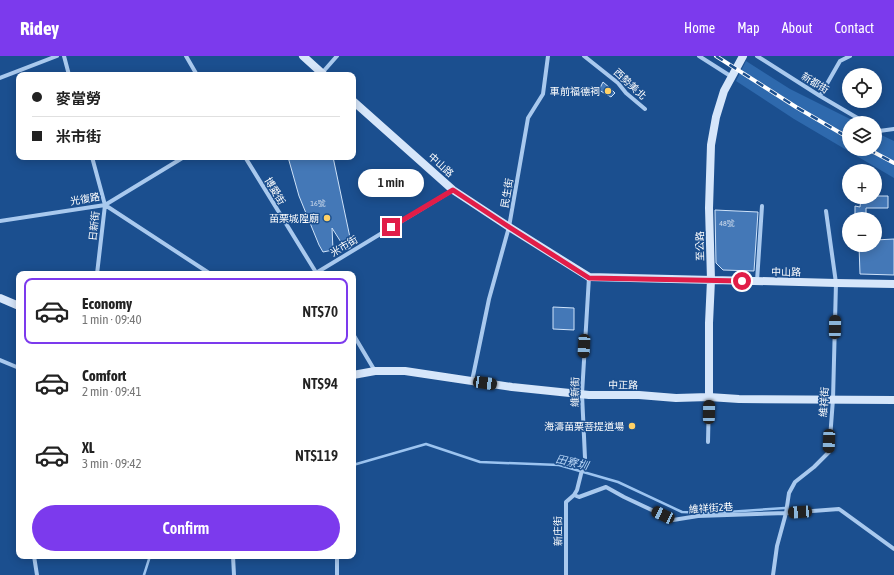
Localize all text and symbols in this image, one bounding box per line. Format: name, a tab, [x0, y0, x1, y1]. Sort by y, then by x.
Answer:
text: Ridey	[20, 17, 59, 39]
text: Home	[684, 20, 715, 36]
text: Map	[737, 20, 760, 36]
text: About	[782, 20, 813, 36]
text: Contact	[835, 20, 874, 36]
street label: 西勢美北	[612, 66, 648, 102]
map controls	[842, 68, 882, 252]
button: locate	[842, 68, 882, 108]
street label: 新都街	[799, 70, 831, 96]
place label: 車前福德祠	[550, 86, 600, 97]
marker: 車前福德祠	[603, 86, 613, 96]
text: 麥當勞	[56, 90, 101, 107]
button: layers	[842, 116, 882, 156]
text: 米市街	[56, 128, 101, 145]
street label: 中山路	[426, 151, 456, 179]
button: +	[842, 164, 882, 204]
callout: 1 min	[358, 169, 424, 197]
street label: 博愛街	[263, 175, 287, 207]
text: 1 min	[378, 175, 404, 190]
street label: 民生街	[499, 177, 515, 209]
street label: 光復路	[69, 191, 101, 207]
house number: 16號	[310, 199, 326, 208]
street label: 日新街	[87, 211, 101, 241]
button: −	[842, 212, 882, 252]
place label: 苗栗城隍廟	[269, 213, 319, 224]
marker: 苗栗城隍廟	[322, 213, 332, 223]
route end	[382, 218, 400, 236]
house number: 48號	[719, 219, 735, 228]
street label: 至公路	[694, 231, 706, 261]
street label: 米市街	[328, 234, 360, 258]
street label: 中山路	[771, 266, 801, 278]
route start	[733, 272, 751, 290]
icon: car	[34, 293, 70, 329]
text: Economy	[82, 295, 132, 312]
text: NT$70	[302, 303, 338, 320]
text: 1 min · 09:40	[82, 312, 142, 327]
car	[829, 315, 841, 339]
car	[577, 334, 591, 358]
icon: car	[34, 365, 70, 401]
text: Comfort	[82, 367, 126, 384]
text: NT$94	[302, 375, 338, 392]
car	[472, 375, 498, 391]
street label: 維新街	[569, 377, 581, 407]
street label: 中正路	[608, 379, 638, 391]
text: 2 min · 09:41	[82, 384, 142, 399]
street label: 維祥街	[817, 387, 831, 417]
car	[703, 400, 715, 424]
place label: 海濤苗栗菩提道場	[544, 421, 624, 432]
marker: 海濤苗栗菩提道場	[627, 421, 637, 431]
car	[823, 429, 835, 453]
icon: car	[34, 437, 70, 473]
text: XL	[82, 439, 95, 456]
text: NT$119	[295, 447, 338, 464]
water label: 田寮圳	[555, 452, 591, 472]
text: 3 min · 09:42	[82, 456, 142, 471]
street label: 維祥街2巷	[688, 501, 734, 515]
car	[650, 504, 676, 526]
button: Confirm	[32, 505, 340, 551]
car	[788, 505, 812, 519]
street label: 新庄街	[552, 516, 564, 546]

